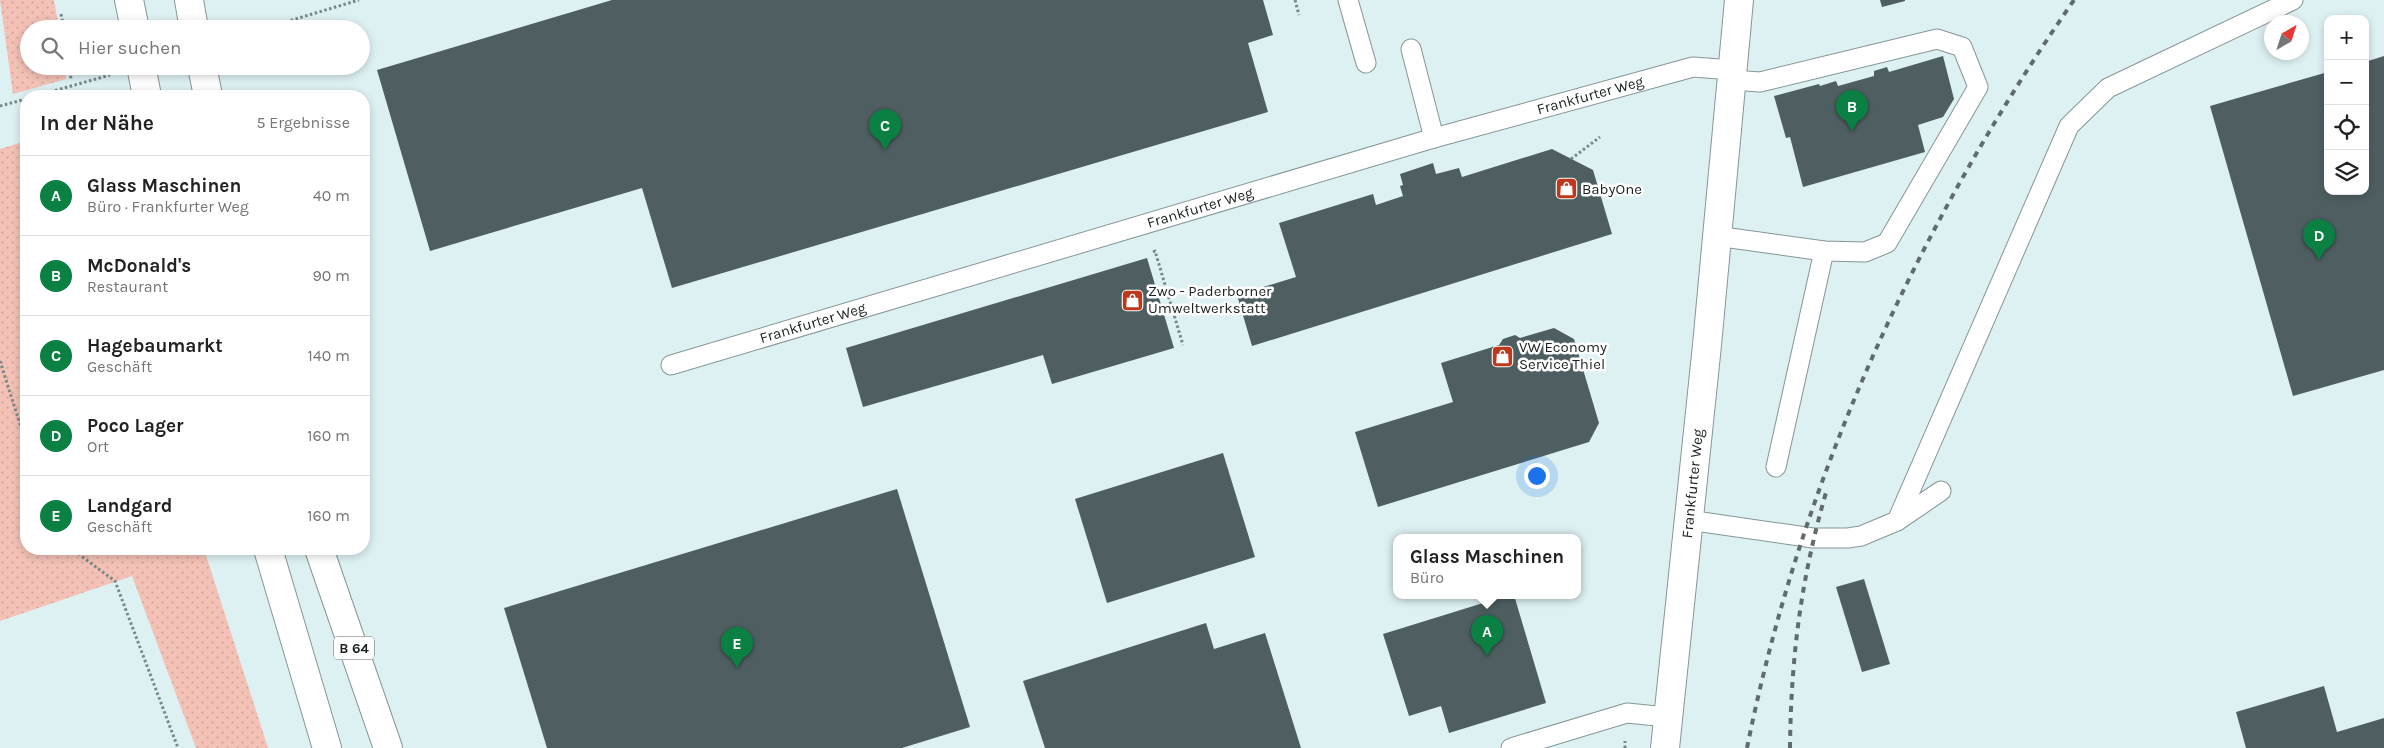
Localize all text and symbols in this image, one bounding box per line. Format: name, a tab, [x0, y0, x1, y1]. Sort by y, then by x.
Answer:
north arrow	[2264, 15, 2309, 60]
map controls	[2324, 15, 2369, 195]
button: +	[2324, 15, 2369, 60]
search box	[20, 20, 370, 75]
icon: search	[38, 34, 66, 62]
text: Hier suchen	[78, 37, 181, 59]
button: −	[2324, 60, 2369, 105]
street label: Frankfurter Weg	[1535, 72, 1646, 118]
pin: B	[1836, 90, 1868, 131]
button: locate	[2324, 105, 2369, 150]
pin: C	[869, 109, 901, 150]
text: In der Nähe	[40, 111, 154, 135]
text: 5 Ergebnisse	[256, 113, 350, 132]
button: layers	[2324, 150, 2369, 195]
text: Glass Maschinen	[87, 175, 241, 197]
shop icon: BabyOne	[1554, 177, 1578, 201]
place label: BabyOne	[1582, 180, 1642, 198]
street label: Frankfurter Weg	[1145, 183, 1256, 232]
text: A	[51, 186, 61, 205]
text: 40 m	[313, 186, 350, 205]
text: Büro · Frankfurter Weg	[87, 197, 249, 216]
pin: D	[2303, 219, 2335, 260]
text: McDonald's	[87, 255, 191, 277]
text: B	[51, 266, 61, 285]
text: 90 m	[312, 266, 350, 285]
text: Restaurant	[87, 277, 168, 296]
place label: Zwo - Paderborner Umweltwerkstatt	[1148, 282, 1272, 317]
shop icon: Zwo - Paderborner Umweltwerkstatt	[1120, 288, 1144, 312]
street label: Frankfurter Weg	[758, 298, 869, 347]
text: Hagebaumarkt	[87, 335, 223, 357]
place label: VW Economy Service Thiel	[1519, 338, 1607, 373]
shop icon: VW Economy Service Thiel	[1491, 344, 1515, 368]
text: C	[51, 346, 61, 365]
text: 140 m	[308, 346, 350, 365]
text: Geschäft	[87, 357, 152, 376]
text: Poco Lager	[87, 415, 184, 437]
text: D	[51, 426, 61, 445]
text: 160 m	[307, 426, 350, 445]
street label: Frankfurter Weg	[1678, 427, 1707, 539]
text: Ort	[87, 437, 109, 456]
your location	[1524, 463, 1550, 489]
text: Landgard	[87, 495, 172, 517]
text: E	[51, 506, 61, 525]
text: 160 m	[307, 506, 350, 525]
text: Geschäft	[87, 517, 152, 536]
popup	[1393, 534, 1581, 599]
text: Glass Maschinen	[1410, 546, 1564, 568]
text: Büro	[1410, 568, 1444, 587]
pin: A	[1471, 615, 1503, 656]
pin: E	[721, 627, 753, 668]
road number: B 64	[334, 636, 374, 660]

